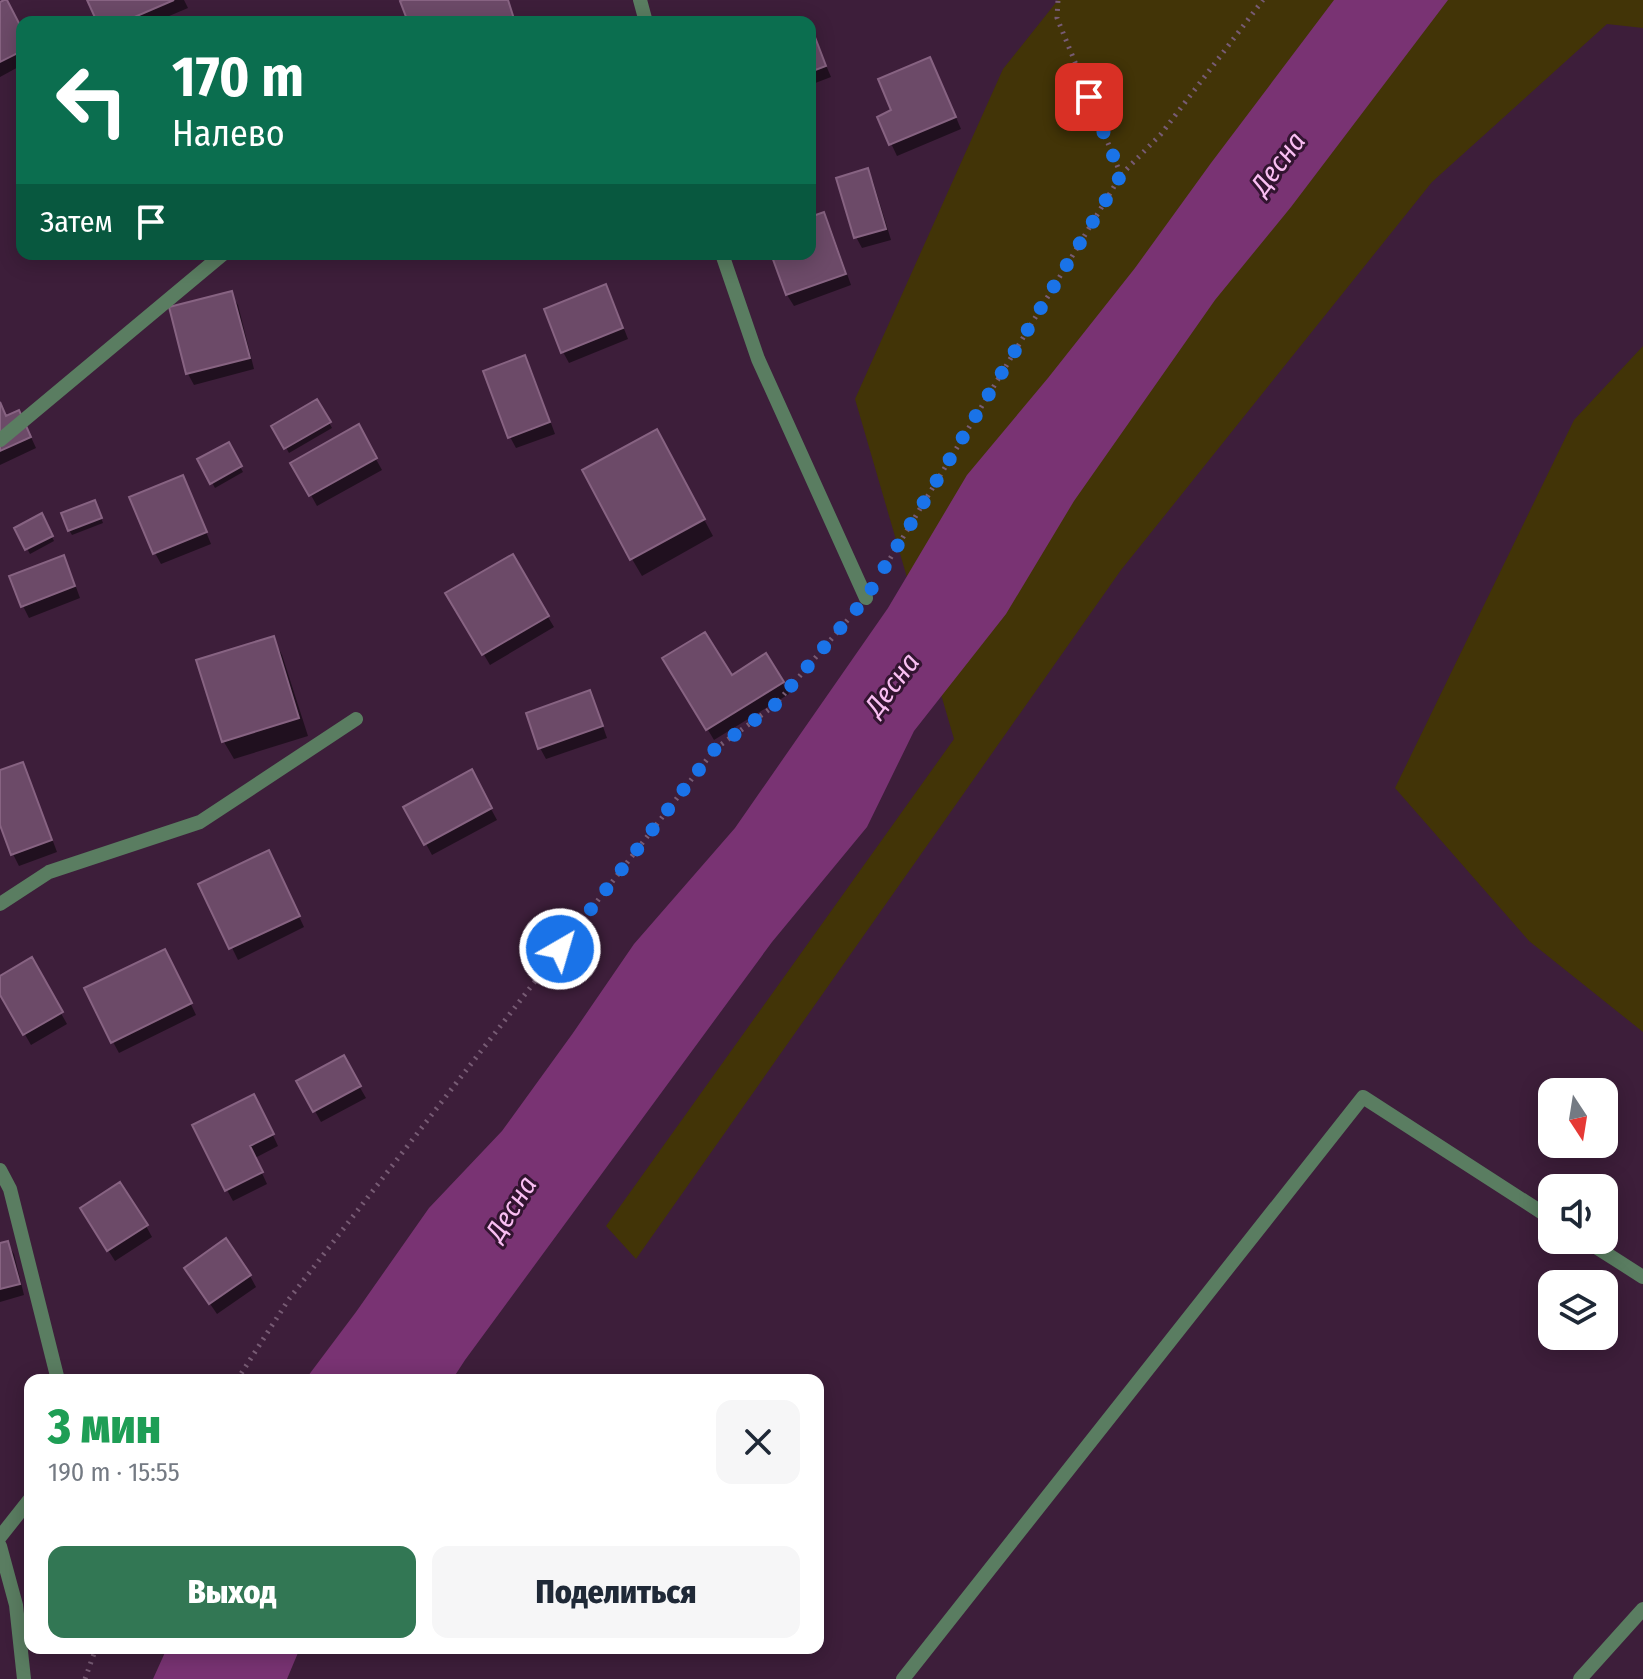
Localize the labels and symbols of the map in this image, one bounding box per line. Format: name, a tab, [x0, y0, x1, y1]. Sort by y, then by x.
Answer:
pin	[1055, 63, 1123, 131]
water label: Десна	[1243, 125, 1312, 202]
water label: Десна	[857, 646, 926, 723]
position arrow	[518, 907, 602, 991]
north arrow	[1538, 1078, 1618, 1158]
water label: Десна	[477, 1170, 544, 1248]

